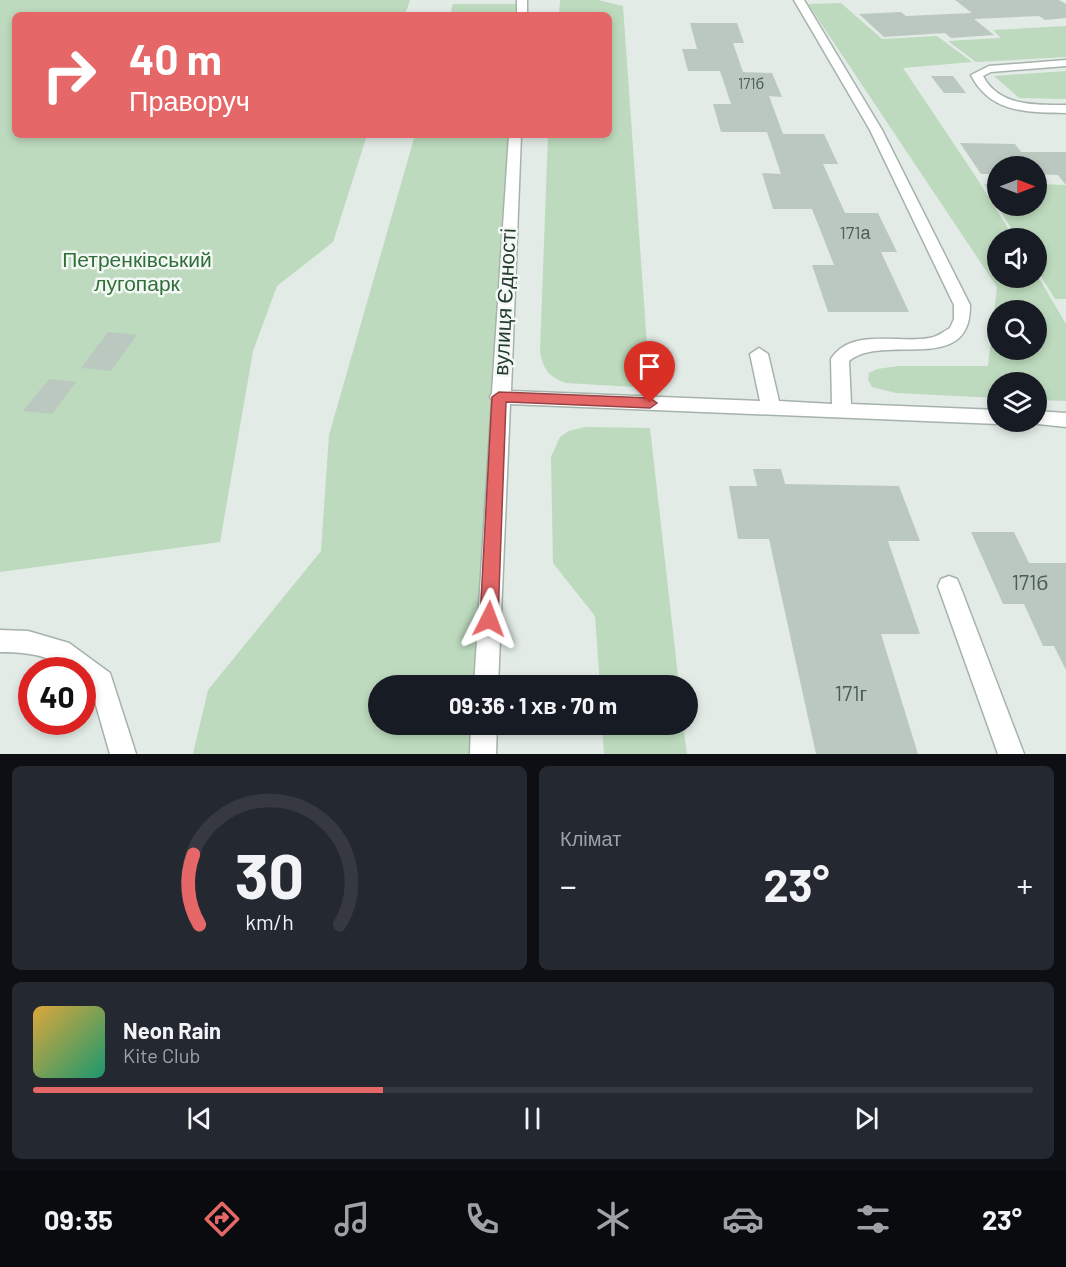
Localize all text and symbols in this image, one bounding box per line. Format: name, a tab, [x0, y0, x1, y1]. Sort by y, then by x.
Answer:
text: 40 m	[129, 33, 222, 83]
icon: right	[30, 36, 108, 114]
house number: 171б	[738, 74, 764, 92]
text: Праворуч	[129, 84, 250, 116]
north arrow	[987, 156, 1047, 216]
map controls	[987, 156, 1047, 432]
house number: 171а	[839, 221, 872, 243]
street label: вулиця Єдності	[487, 228, 520, 376]
button: sound	[987, 228, 1047, 288]
park label: Петренківський лугопарк	[62, 246, 212, 295]
button: search	[987, 300, 1047, 360]
pin	[624, 341, 675, 403]
icon: arrive	[633, 350, 666, 383]
button: layers	[987, 372, 1047, 432]
house number: 171б	[1012, 569, 1048, 594]
position arrow	[457, 587, 521, 651]
speed limit sign: 40	[18, 657, 96, 735]
house number: 171г	[835, 680, 868, 705]
text: 09:36 · 1 хв · 70 m	[449, 692, 617, 718]
text: Клімат	[560, 826, 621, 850]
text: 30	[235, 837, 304, 911]
text: 23°	[764, 857, 829, 911]
text: −	[560, 865, 577, 905]
text: +	[1016, 865, 1033, 905]
text: km/h	[245, 909, 294, 934]
text: Neon Rain	[123, 1017, 221, 1043]
text: Kite Club	[123, 1043, 200, 1067]
icon: previous	[183, 1102, 216, 1135]
icon: pause	[516, 1102, 549, 1135]
icon: next	[850, 1102, 883, 1135]
icon: directions	[201, 1198, 243, 1240]
icon: music	[331, 1198, 373, 1240]
icon: phone	[461, 1198, 503, 1240]
icon: climate	[592, 1198, 634, 1240]
icon: car	[722, 1198, 764, 1240]
icon: filters	[852, 1198, 894, 1240]
text: 09:35	[44, 1203, 113, 1235]
text: 23°	[982, 1203, 1022, 1235]

